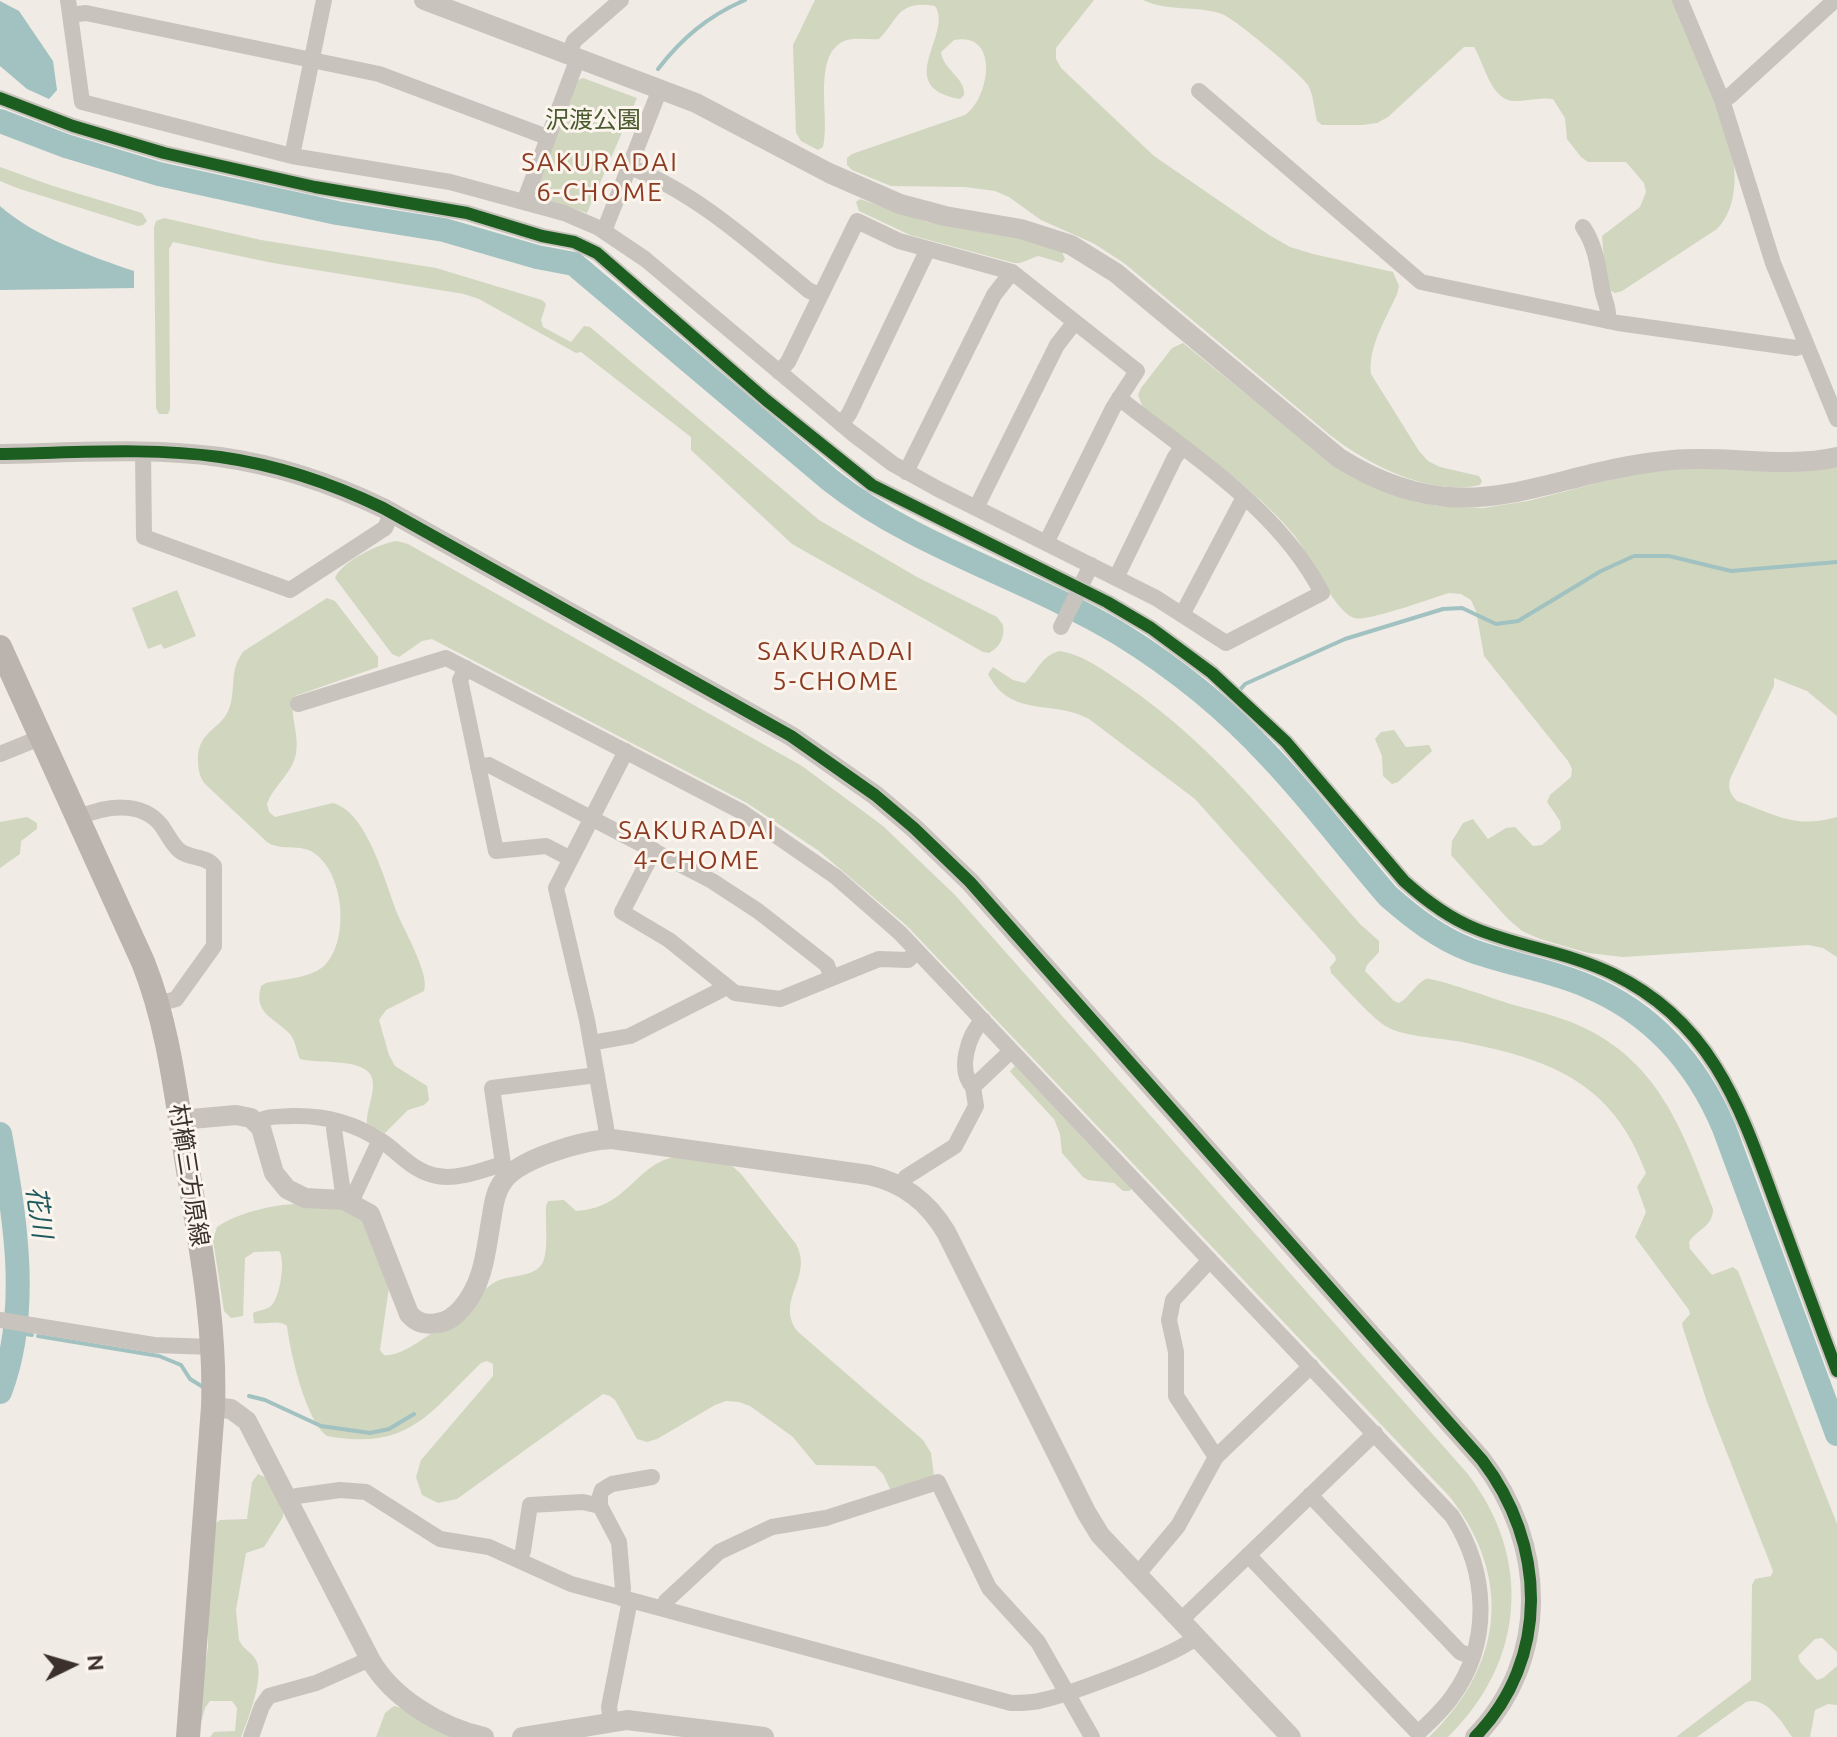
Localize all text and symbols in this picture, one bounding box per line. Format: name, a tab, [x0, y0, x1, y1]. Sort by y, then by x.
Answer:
park label: 沢渡公園	[545, 106, 641, 134]
district label: SAKURADAI 6-CHOME	[521, 146, 679, 208]
district label: SAKURADAI 5-CHOME	[757, 635, 915, 696]
district label: SAKURADAI 4-CHOME	[618, 814, 776, 876]
street label: 村櫛三方原線	[164, 1102, 214, 1248]
water label: 花川	[20, 1184, 58, 1240]
north arrow	[32, 1625, 112, 1705]
text: N	[83, 1654, 110, 1672]

